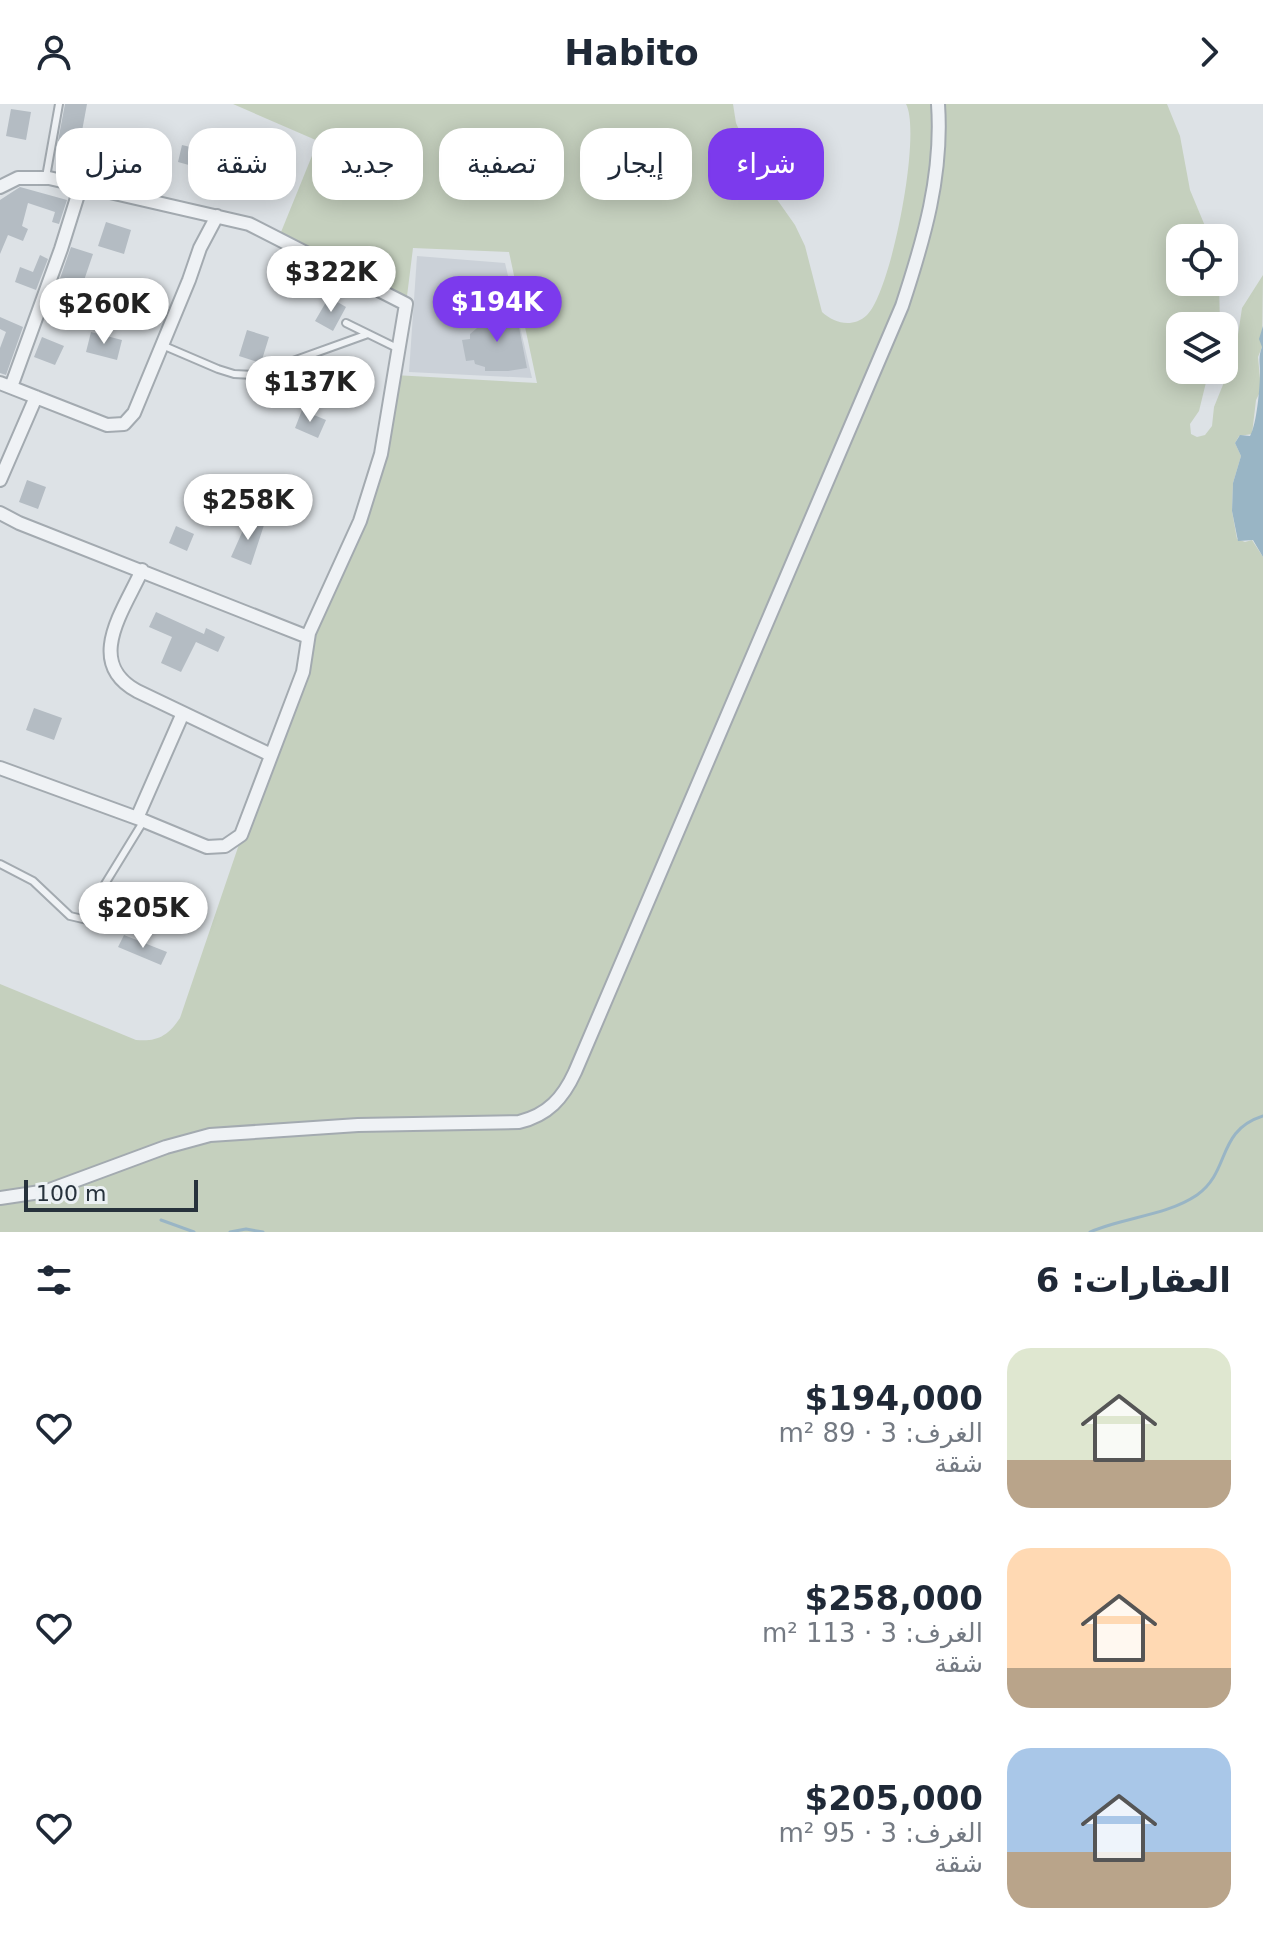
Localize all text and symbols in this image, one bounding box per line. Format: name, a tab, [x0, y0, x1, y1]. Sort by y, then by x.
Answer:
icon: person	[32, 30, 76, 74]
icon: forward	[1187, 30, 1231, 74]
text: Habito	[564, 32, 699, 73]
chip: منزل	[56, 128, 172, 200]
chip: شقة	[188, 128, 296, 200]
chip: جديد	[312, 128, 423, 200]
chip: تصفية	[439, 128, 564, 200]
chip: إيجار	[580, 128, 692, 200]
chip: شراء	[708, 128, 824, 200]
map controls	[1166, 224, 1238, 384]
button: locate	[1166, 224, 1238, 296]
pin: $322K	[275, 246, 387, 314]
text: $322K	[285, 257, 377, 287]
pin: $194K	[441, 276, 553, 344]
pin: $260K	[48, 278, 160, 346]
text: $194K	[451, 287, 543, 317]
text: $260K	[58, 289, 150, 319]
button: layers	[1166, 312, 1238, 384]
pin: $137K	[254, 356, 366, 424]
text: $137K	[264, 367, 356, 397]
pin: $258K	[192, 474, 304, 542]
text: $258K	[202, 485, 294, 515]
pin: $205K	[87, 882, 199, 950]
text: $205K	[97, 893, 189, 923]
scale bar	[24, 1176, 198, 1212]
text: 100 m	[36, 1181, 106, 1206]
icon: filters	[32, 1258, 76, 1302]
text: العقارات: 6	[1036, 1260, 1231, 1300]
text: $194,000	[804, 1378, 983, 1418]
icon: home	[1071, 1380, 1167, 1476]
icon: heart	[32, 1406, 76, 1450]
text: الغرف: 3 · 89 m²	[779, 1418, 983, 1448]
text: شقة	[934, 1448, 983, 1478]
text: $258,000	[804, 1578, 983, 1618]
icon: home	[1071, 1580, 1167, 1676]
icon: heart	[32, 1606, 76, 1650]
text: الغرف: 3 · 113 m²	[762, 1618, 983, 1648]
text: شقة	[934, 1648, 983, 1678]
text: $205,000	[804, 1778, 983, 1818]
icon: home	[1071, 1780, 1167, 1876]
icon: heart	[32, 1806, 76, 1850]
text: الغرف: 3 · 95 m²	[779, 1818, 983, 1848]
text: شقة	[934, 1848, 983, 1878]

